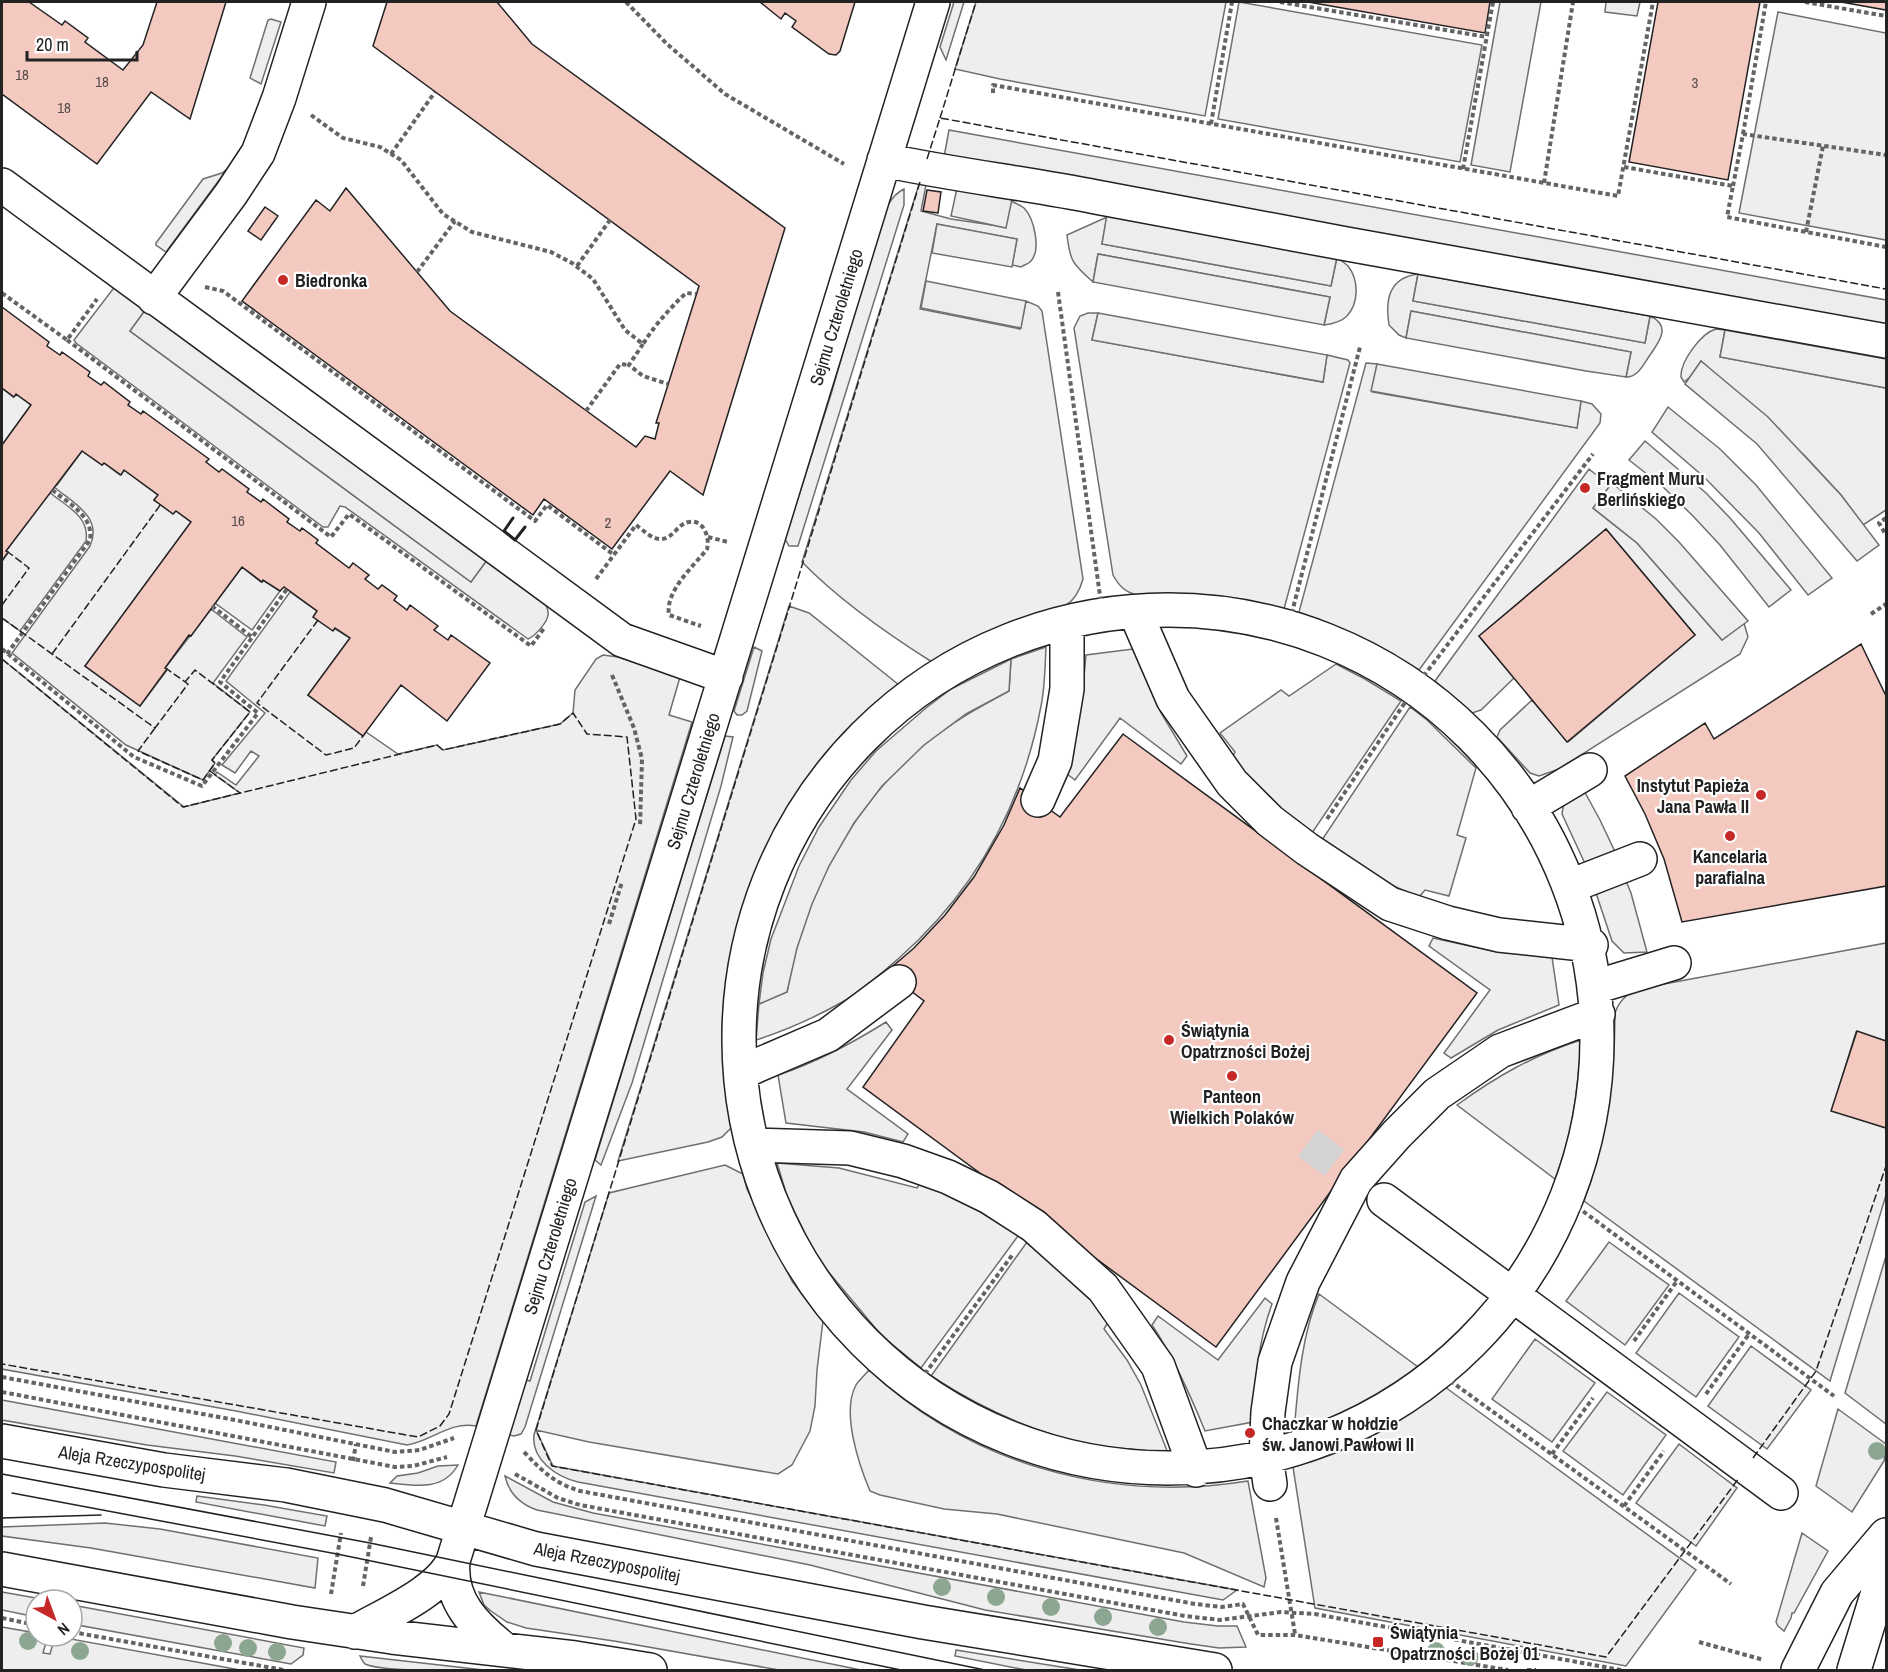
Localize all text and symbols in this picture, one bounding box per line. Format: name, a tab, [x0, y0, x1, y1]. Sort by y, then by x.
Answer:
scale bar	[27, 24, 136, 62]
text: 20 m	[36, 32, 69, 57]
house number: 18	[15, 64, 29, 85]
house number: 18	[95, 71, 109, 92]
house number: 3	[1692, 72, 1699, 93]
house number: 18	[57, 97, 71, 118]
street label: Sejmu Czteroletniego	[803, 245, 869, 389]
place label: Biedronka	[295, 268, 368, 293]
marker: Biedronka	[276, 273, 290, 287]
place label: Fragment Muru Berlińskiego	[1597, 466, 1704, 512]
marker: Fragment Muru Berlińskiego	[1578, 481, 1592, 495]
house number: 16	[231, 510, 245, 531]
house number: 2	[605, 512, 612, 533]
street label: Sejmu Czteroletniego	[660, 709, 726, 853]
place label: Instytut Papieża Jana Pawła II	[1637, 773, 1750, 819]
marker: Instytut Papieża Jana Pawła II	[1754, 788, 1768, 802]
marker: Kancelaria parafialna	[1723, 829, 1737, 843]
place label: Kancelaria parafialna	[1693, 844, 1768, 890]
place label: Świątynia Opatrzności Bożej	[1181, 1018, 1310, 1064]
marker: Świątynia Opatrzności Bożej	[1162, 1033, 1176, 1047]
marker: Panteon Wielkich Polaków	[1225, 1069, 1239, 1083]
place label: Panteon Wielkich Polaków	[1170, 1084, 1294, 1130]
street label: Sejmu Czteroletniego	[517, 1174, 583, 1318]
place label: Chaczkar w hołdzie św. Janowi Pawłowi II	[1262, 1411, 1414, 1457]
marker: Chaczkar w hołdzie św. Janowi Pawłowi II	[1243, 1426, 1257, 1440]
street label: Aleja Rzeczypospolitej	[56, 1439, 207, 1487]
street label: Aleja Rzeczypospolitej	[531, 1535, 682, 1588]
north arrow	[24, 1588, 84, 1648]
text: N	[53, 1618, 75, 1641]
place label: Świątynia Opatrzności Bożej 01	[1390, 1620, 1540, 1666]
marker: Świątynia Opatrzności Bożej 01	[1371, 1635, 1385, 1649]

